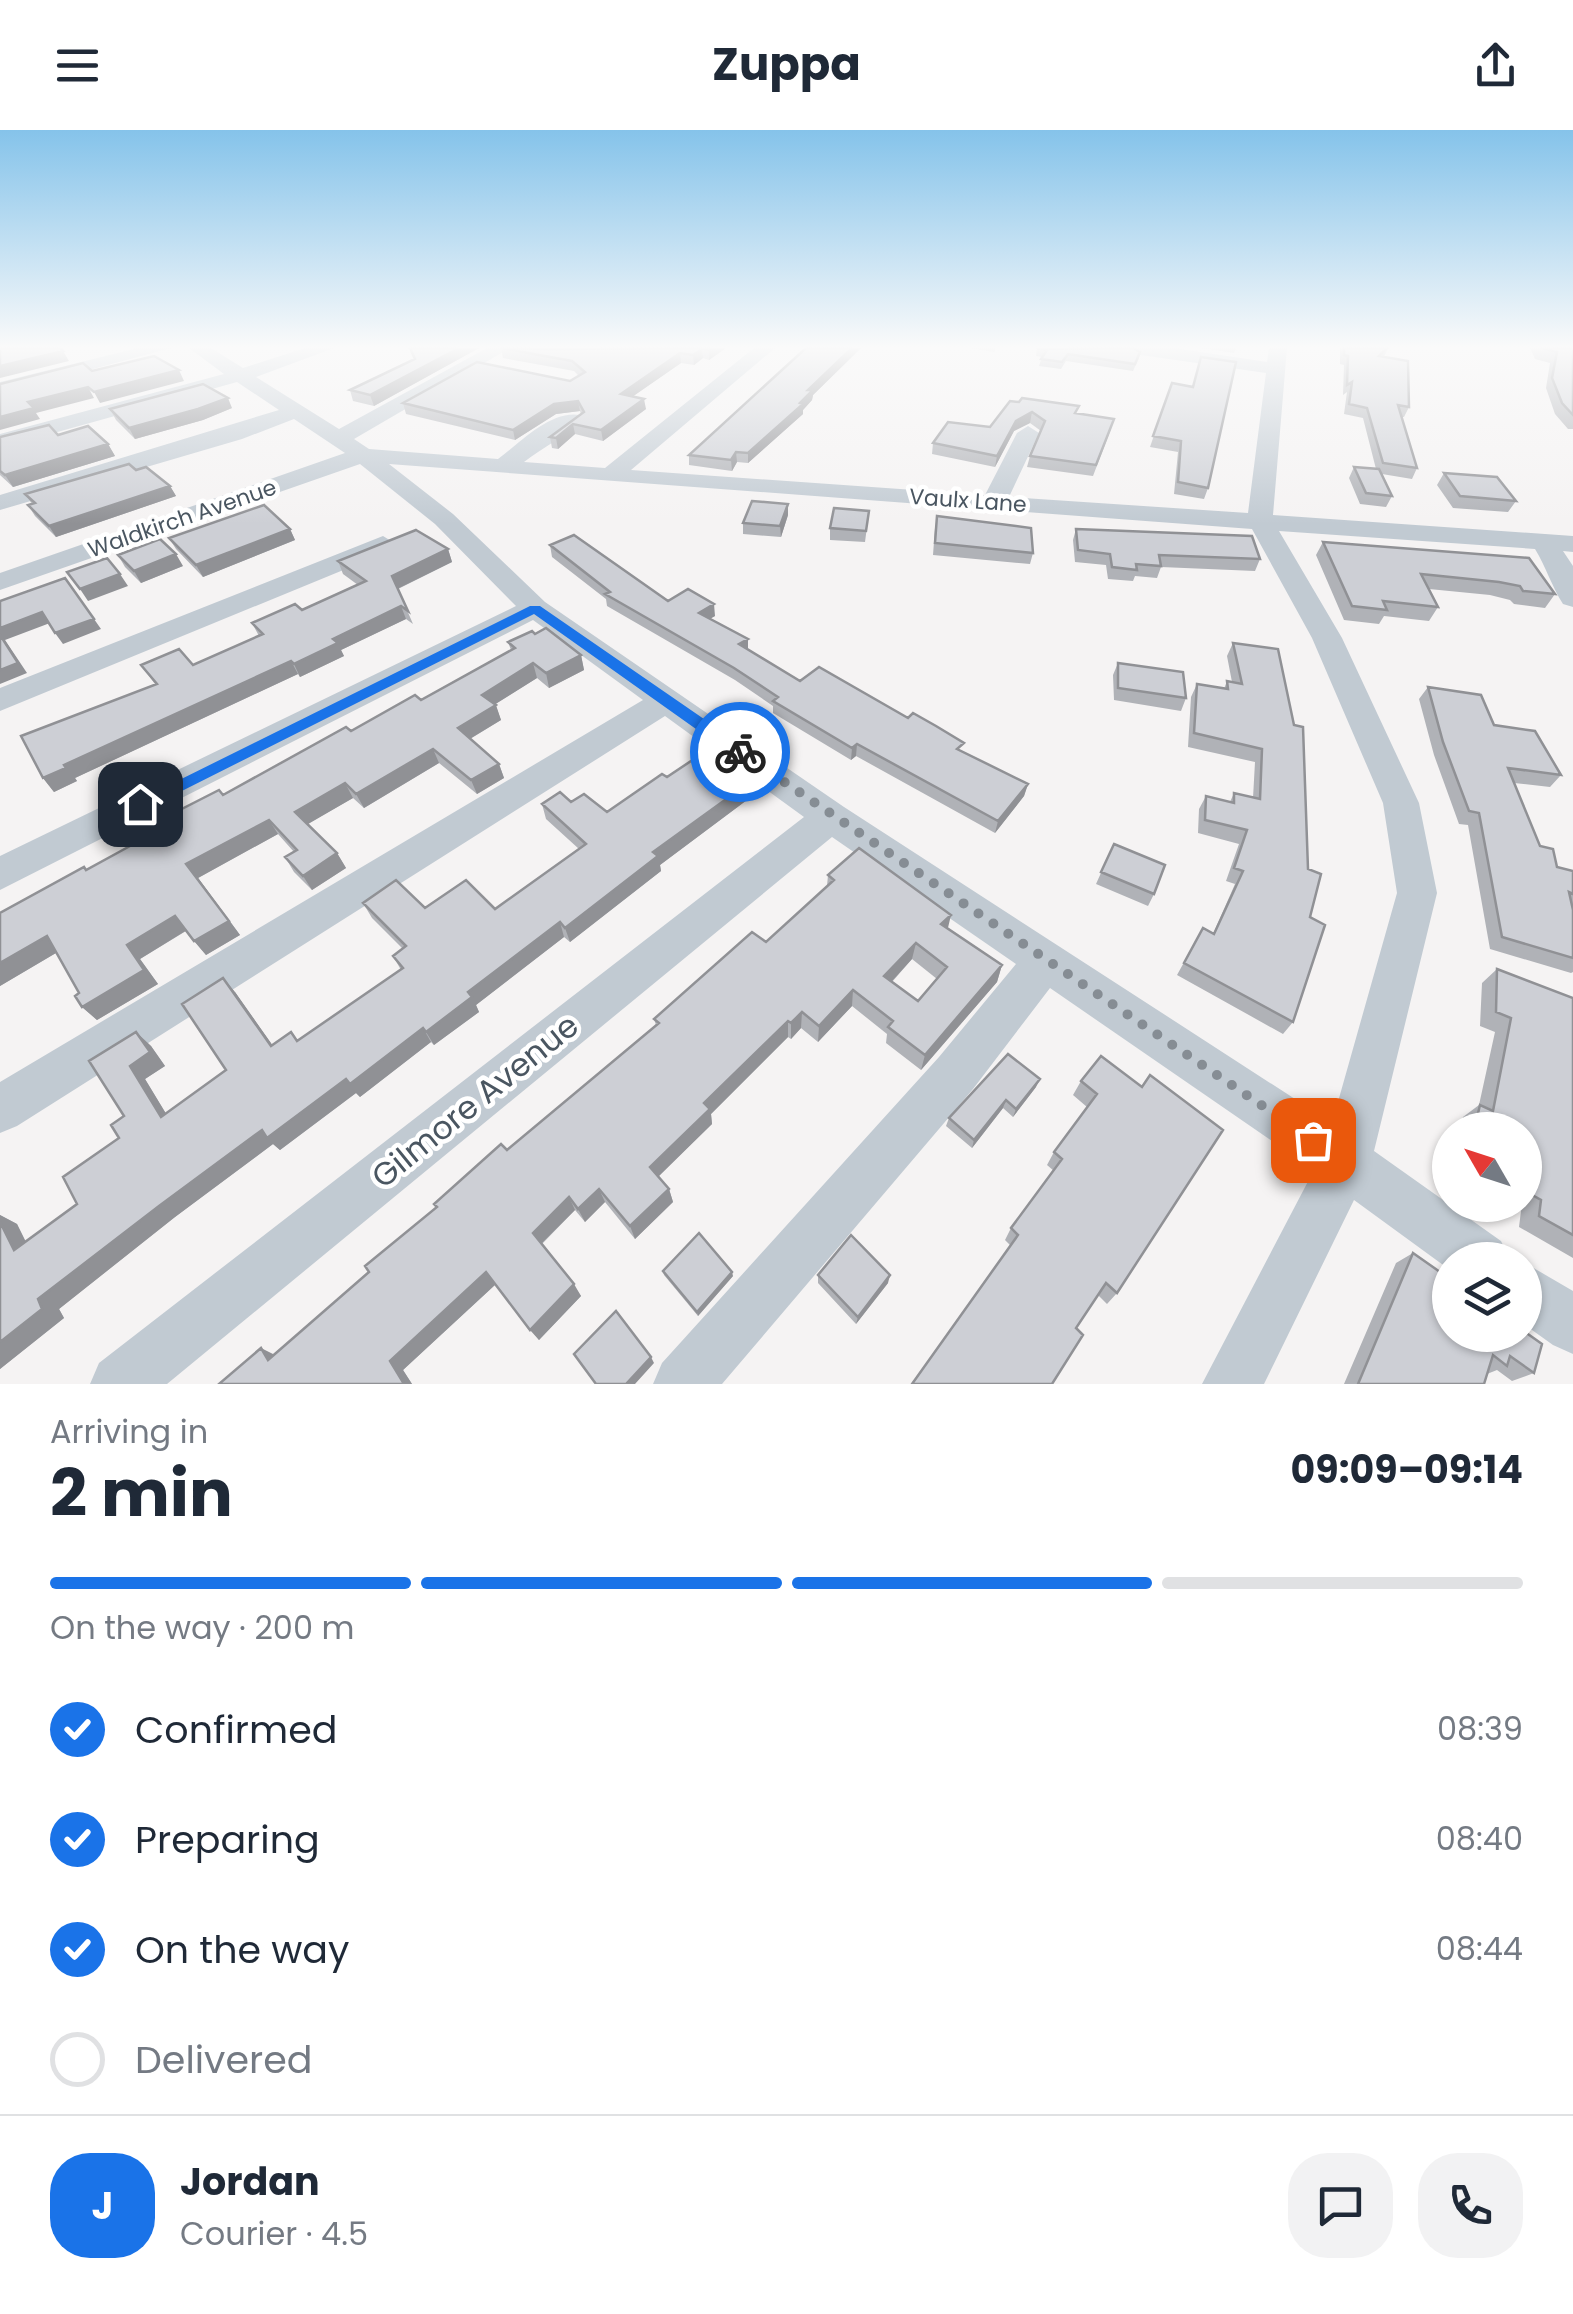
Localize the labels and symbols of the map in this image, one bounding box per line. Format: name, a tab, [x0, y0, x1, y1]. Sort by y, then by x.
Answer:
street label: Waldkirch Avenue	[84, 472, 281, 565]
street label: Vaulx Lane	[908, 481, 1028, 520]
courier	[690, 702, 790, 802]
pin	[98, 762, 183, 847]
street label: Gilmore Avenue	[362, 1003, 588, 1198]
pin	[1271, 1098, 1356, 1183]
north arrow	[1432, 1112, 1542, 1222]

